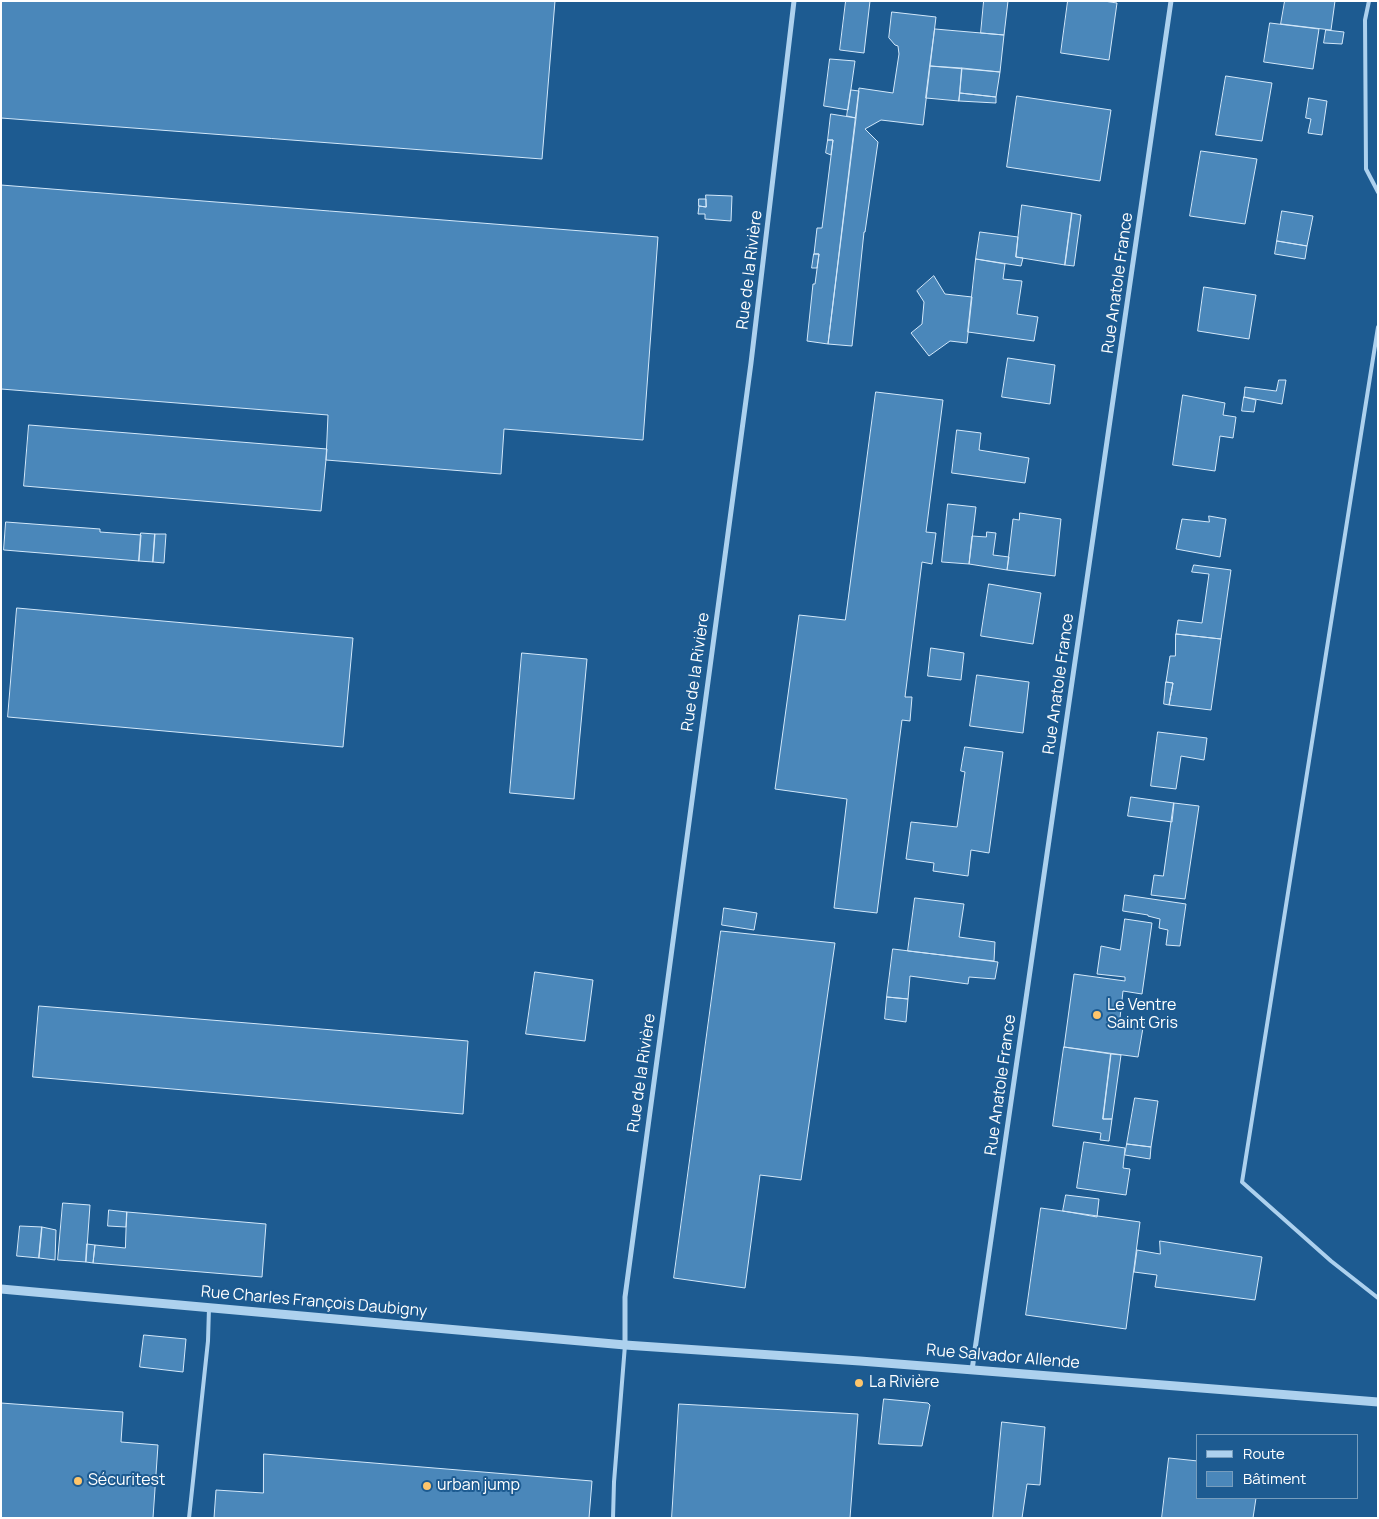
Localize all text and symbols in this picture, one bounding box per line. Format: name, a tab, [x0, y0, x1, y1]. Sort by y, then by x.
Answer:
street label: Rue de la Rivière	[733, 209, 767, 331]
street label: Rue Anatole France	[1099, 211, 1137, 355]
street label: Rue de la Rivière	[678, 611, 714, 733]
street label: Rue Anatole France	[1040, 612, 1078, 756]
place label: Le Ventre Saint Gris	[1107, 996, 1178, 1034]
marker: Le Ventre Saint Gris	[1091, 1009, 1103, 1021]
street label: Rue de la Rivière	[624, 1012, 660, 1134]
street label: Rue Anatole France	[982, 1013, 1020, 1157]
street label: Rue Charles François Daubigny	[200, 1283, 428, 1321]
street label: Rue Salvador Allende	[925, 1341, 1081, 1373]
place label: La Rivière	[869, 1373, 939, 1393]
marker: La Rivière	[853, 1377, 865, 1389]
legend	[1196, 1434, 1359, 1499]
text: Route	[1243, 1443, 1285, 1464]
text: Bâtiment	[1243, 1468, 1306, 1489]
place label: Sécuritest	[88, 1471, 165, 1491]
marker: Sécuritest	[72, 1475, 84, 1487]
place label: urban jump	[437, 1476, 520, 1496]
marker: urban jump	[421, 1480, 433, 1492]

